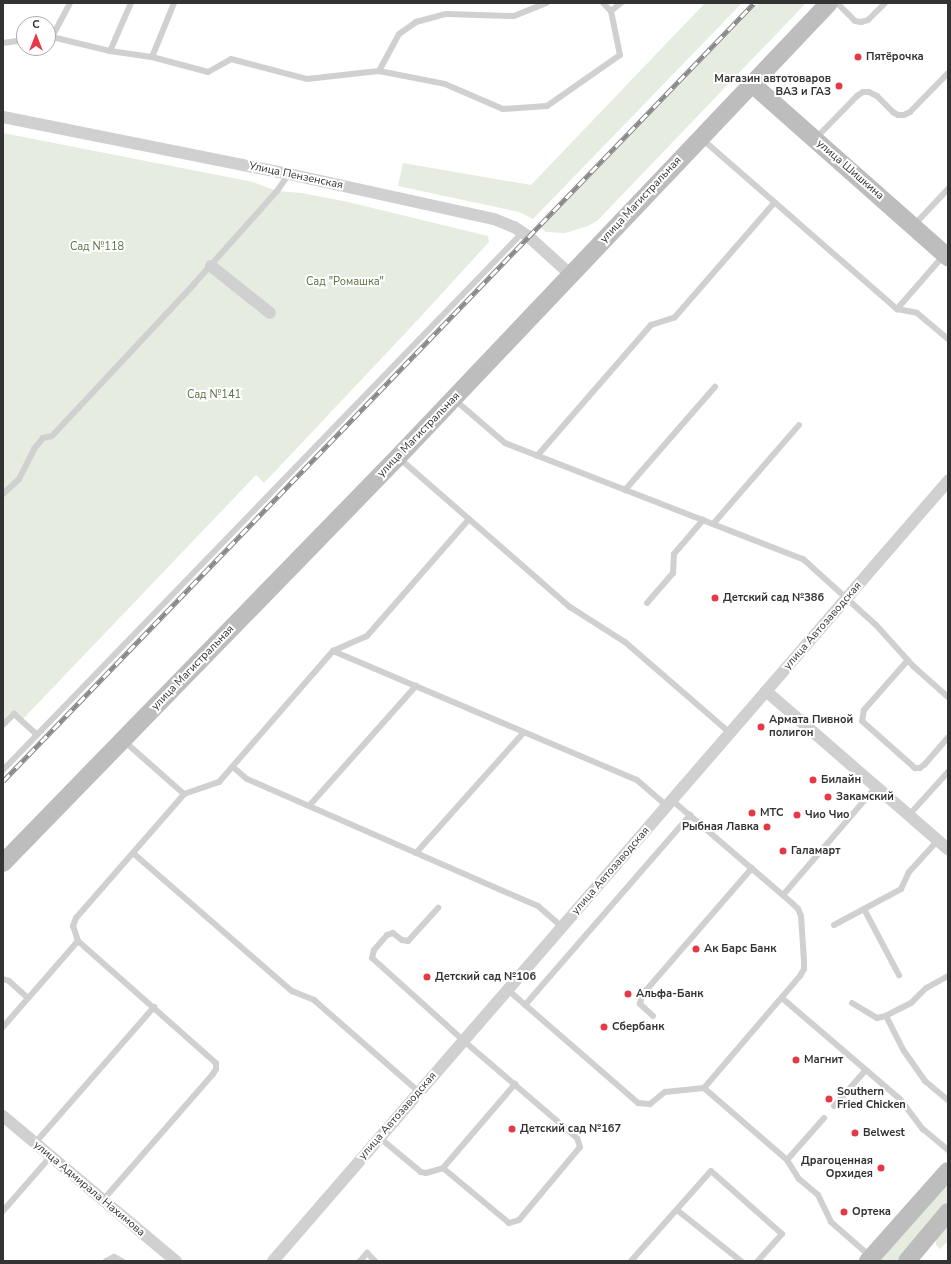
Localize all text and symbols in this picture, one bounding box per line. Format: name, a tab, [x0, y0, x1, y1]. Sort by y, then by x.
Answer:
north arrow	[16, 16, 56, 56]
text: С	[32, 17, 40, 32]
place label: Пятёрочка	[866, 50, 924, 64]
marker: Пятёрочка	[853, 52, 863, 62]
place label: Магазин автотоваров ВАЗ и ГАЗ	[714, 73, 831, 99]
marker: Магазин автотоваров ВАЗ и ГАЗ	[834, 81, 844, 91]
street label: улица Шишкина	[814, 137, 886, 203]
street label: улица Магистральная	[598, 154, 684, 246]
street label: Улица Пензенская	[248, 160, 344, 192]
park label: Сад №118	[70, 240, 124, 254]
park label: Сад "Ромашка"	[306, 275, 384, 289]
park label: Сад №141	[187, 388, 241, 402]
street label: улица Магистральная	[375, 390, 463, 480]
street label: улица Автозаводская	[781, 580, 865, 672]
place label: Детский сад №386	[723, 591, 824, 605]
marker: Детский сад №386	[710, 593, 720, 603]
street label: улица Магистральная	[149, 623, 237, 713]
place label: Армата Пивной полигон	[769, 714, 853, 740]
marker: Армата Пивной полигон	[756, 722, 766, 732]
place label: Билайн	[821, 773, 861, 787]
marker: Билайн	[808, 775, 818, 785]
place label: Закамский	[836, 790, 894, 804]
marker: Закамский	[823, 792, 833, 802]
place label: МТС	[760, 806, 783, 820]
marker: МТС	[747, 808, 757, 818]
place label: Чио Чио	[805, 808, 850, 822]
marker: Чио Чио	[792, 810, 802, 820]
place label: Рыбная Лавка	[682, 820, 759, 834]
marker: Рыбная Лавка	[762, 822, 772, 832]
street label: улица Автозаводская	[569, 825, 653, 917]
place label: Галамарт	[791, 844, 840, 858]
marker: Галамарт	[778, 846, 788, 856]
place label: Ак Барс Банк	[704, 942, 776, 956]
marker: Ак Барс Банк	[691, 944, 701, 954]
place label: Детский сад №106	[435, 970, 536, 984]
marker: Детский сад №106	[422, 972, 432, 982]
place label: Альфа-Банк	[636, 987, 703, 1001]
marker: Альфа-Банк	[623, 989, 633, 999]
place label: Сбербанк	[612, 1020, 664, 1034]
marker: Сбербанк	[599, 1022, 609, 1032]
place label: Магнит	[804, 1053, 843, 1067]
marker: Магнит	[791, 1055, 801, 1065]
street label: улица Автозаводская	[356, 1070, 440, 1162]
place label: Southern Fried Chicken	[837, 1086, 906, 1112]
marker: Southern Fried Chicken	[824, 1094, 834, 1104]
place label: Детский сад №167	[520, 1122, 621, 1136]
marker: Детский сад №167	[507, 1124, 517, 1134]
place label: Belwest	[863, 1126, 905, 1140]
marker: Belwest	[850, 1128, 860, 1138]
street label: улица Адмирала Нахимова	[31, 1139, 147, 1239]
place label: Драгоценная Орхидея	[801, 1155, 873, 1181]
marker: Драгоценная Орхидея	[876, 1163, 886, 1173]
place label: Ортека	[852, 1205, 891, 1219]
marker: Ортека	[839, 1207, 849, 1217]

